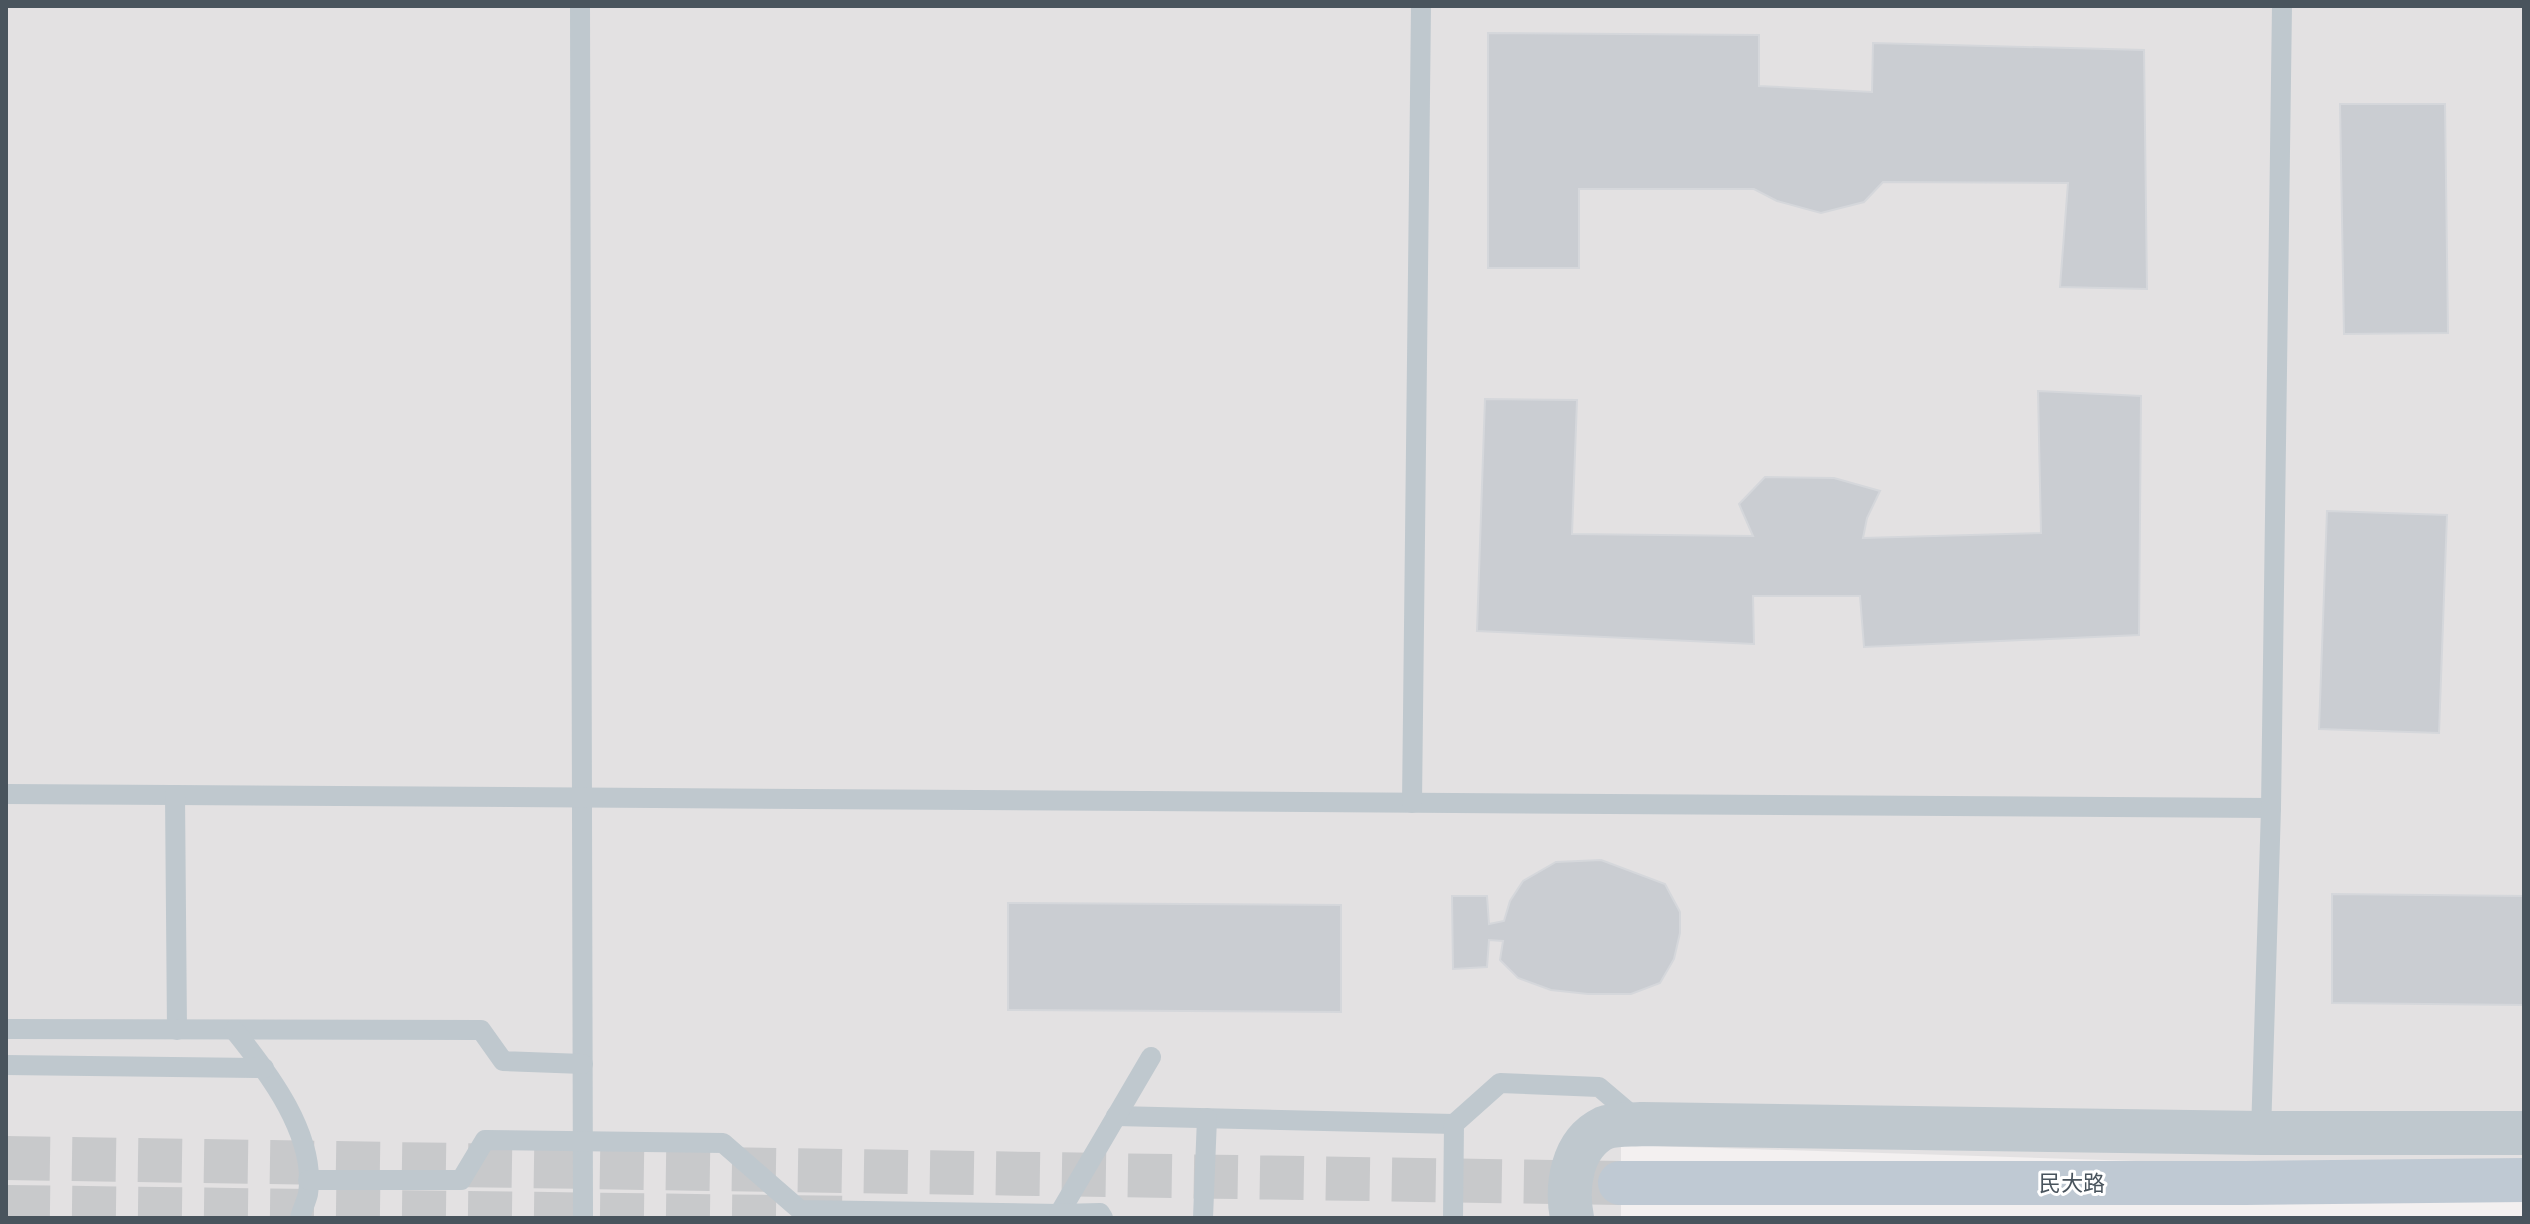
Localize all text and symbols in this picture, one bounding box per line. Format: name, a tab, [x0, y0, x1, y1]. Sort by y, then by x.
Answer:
street label: 民大路	[2039, 1171, 2105, 1197]

